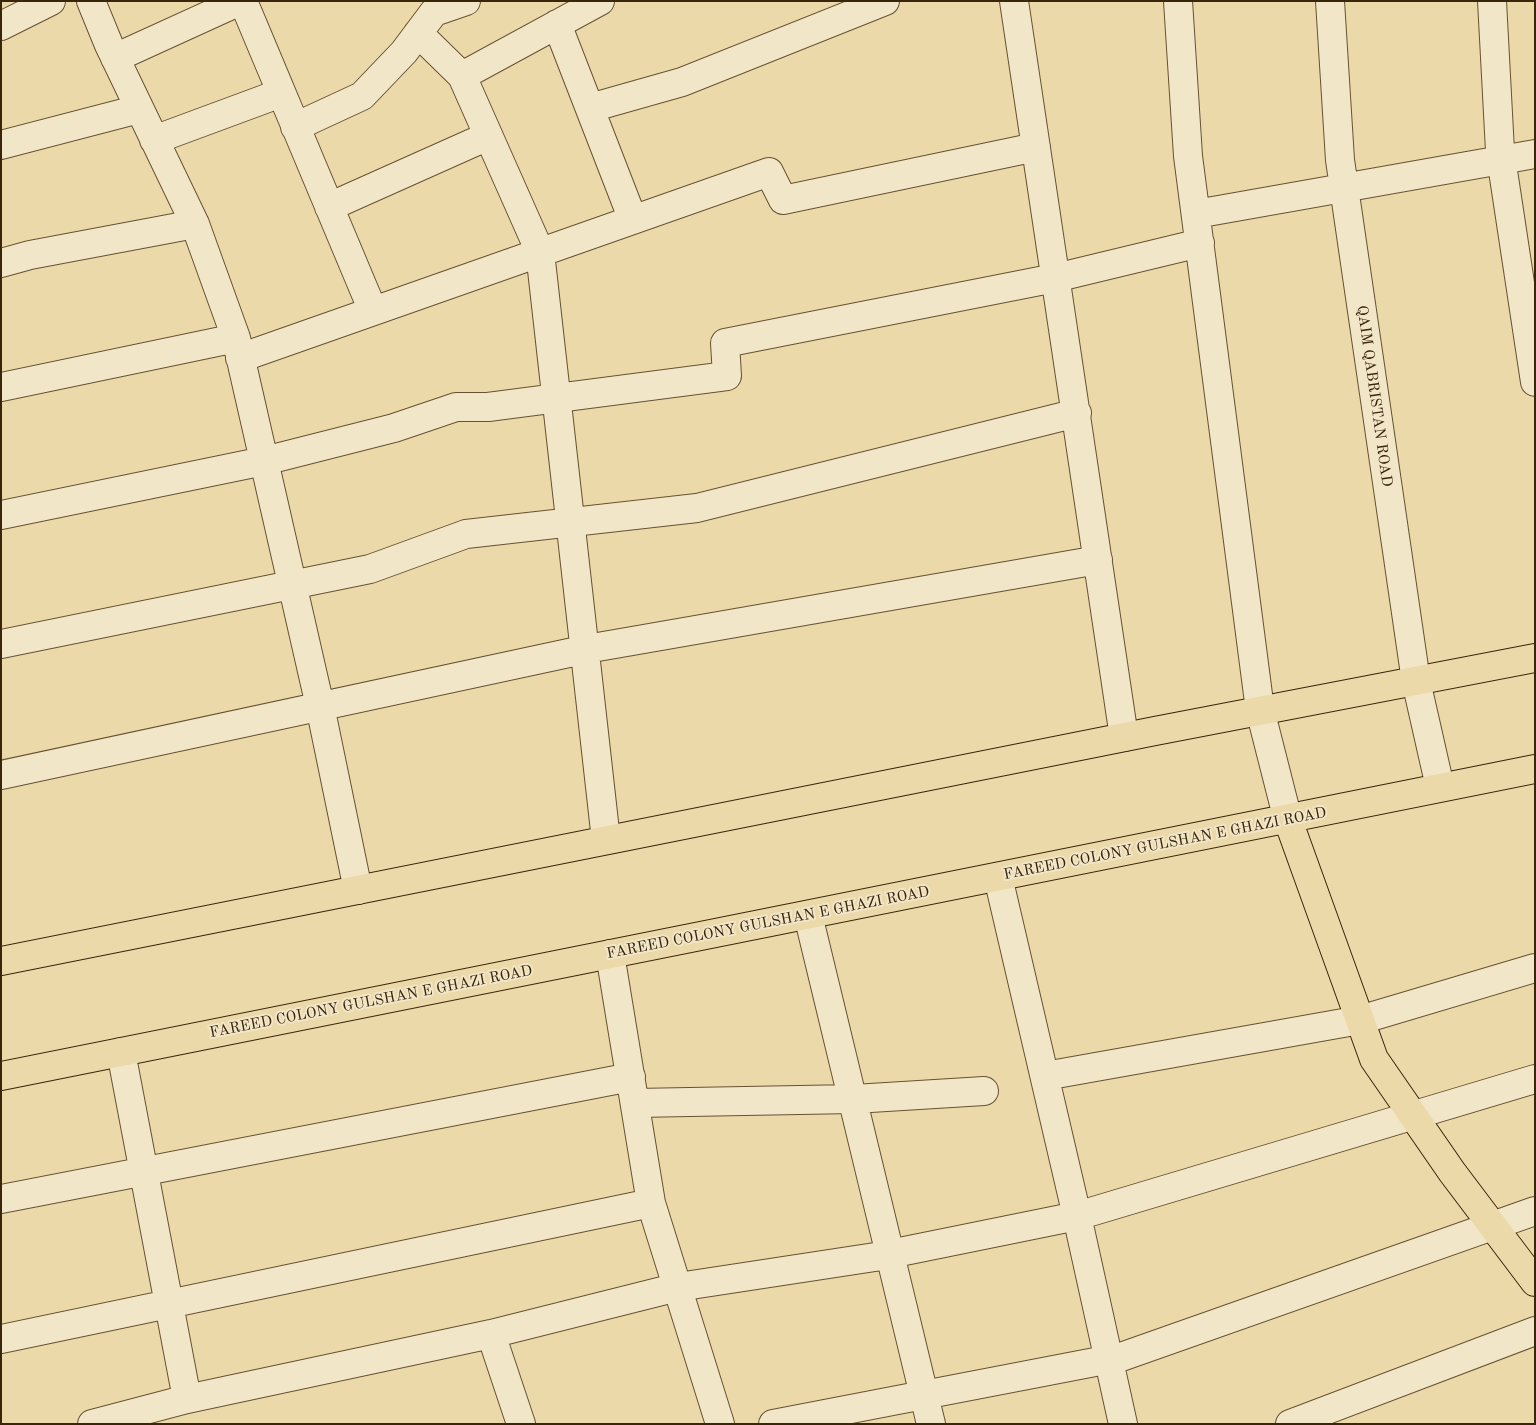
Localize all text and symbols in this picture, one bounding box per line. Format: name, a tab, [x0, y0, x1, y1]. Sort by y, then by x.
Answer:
street label: QAIM QABRISTAN ROAD	[1352, 304, 1396, 488]
street label: FAREED COLONY GULSHAN E GHAZI ROAD	[1002, 804, 1328, 884]
street label: FAREED COLONY GULSHAN E GHAZI ROAD	[605, 883, 931, 963]
street label: FAREED COLONY GULSHAN E GHAZI ROAD	[208, 962, 534, 1042]

